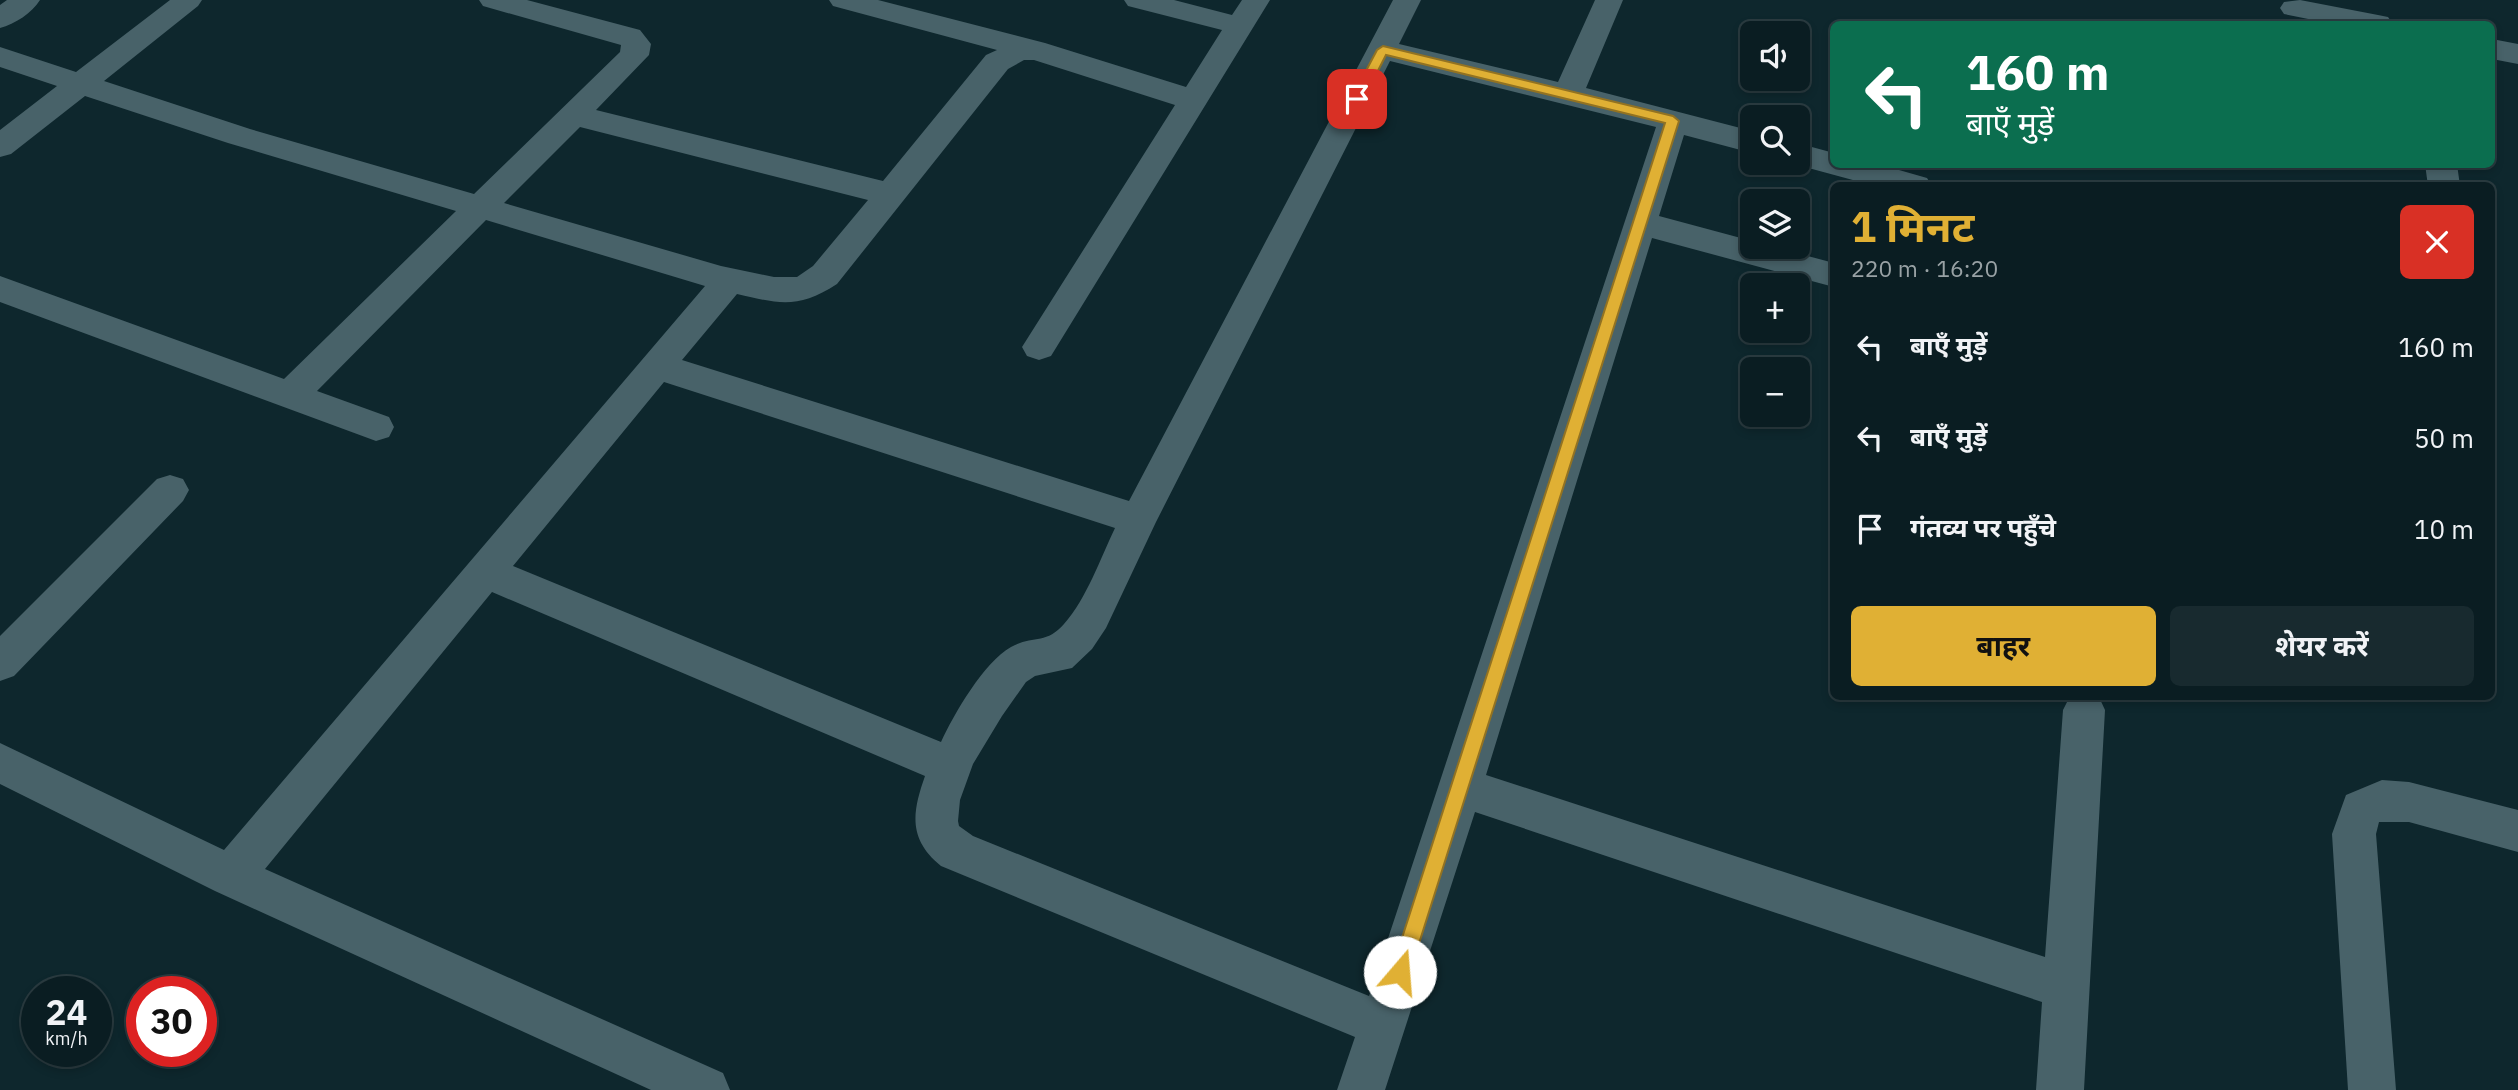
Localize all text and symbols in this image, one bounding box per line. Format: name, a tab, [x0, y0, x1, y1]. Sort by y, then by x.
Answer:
map controls	[1740, 21, 1810, 427]
button: sound	[1740, 21, 1810, 91]
text: 160 m	[1966, 40, 2110, 103]
icon: left	[1851, 49, 1942, 140]
pin	[1327, 69, 1387, 129]
icon: arrive	[1338, 80, 1376, 118]
text: बाएँ मुड़ें	[1966, 102, 2054, 144]
button: search	[1740, 105, 1810, 175]
button: layers	[1740, 189, 1810, 259]
text: 1 मिनट	[1851, 199, 1974, 254]
button: close	[2400, 205, 2474, 279]
text: 220 m · 16:20	[1851, 253, 1998, 283]
button: +	[1740, 273, 1810, 343]
icon: left	[1851, 328, 1889, 366]
text: बाएँ मुड़ें	[1910, 328, 1987, 362]
text: 160 m	[2398, 330, 2474, 364]
button: −	[1740, 357, 1810, 427]
icon: left	[1851, 419, 1889, 457]
text: बाएँ मुड़ें	[1910, 419, 1987, 453]
text: 50 m	[2414, 421, 2474, 455]
icon: arrive	[1851, 510, 1889, 548]
text: गंतव्य पर पहुँचे	[1910, 510, 2056, 544]
text: 10 m	[2414, 512, 2474, 546]
button: बाहर	[1851, 606, 2156, 686]
button: शेयर करें	[2170, 606, 2474, 686]
position arrow	[1363, 935, 1437, 1009]
speed limit sign: 30	[126, 976, 217, 1067]
text: 24	[45, 989, 88, 1035]
text: km/h	[45, 1027, 88, 1050]

